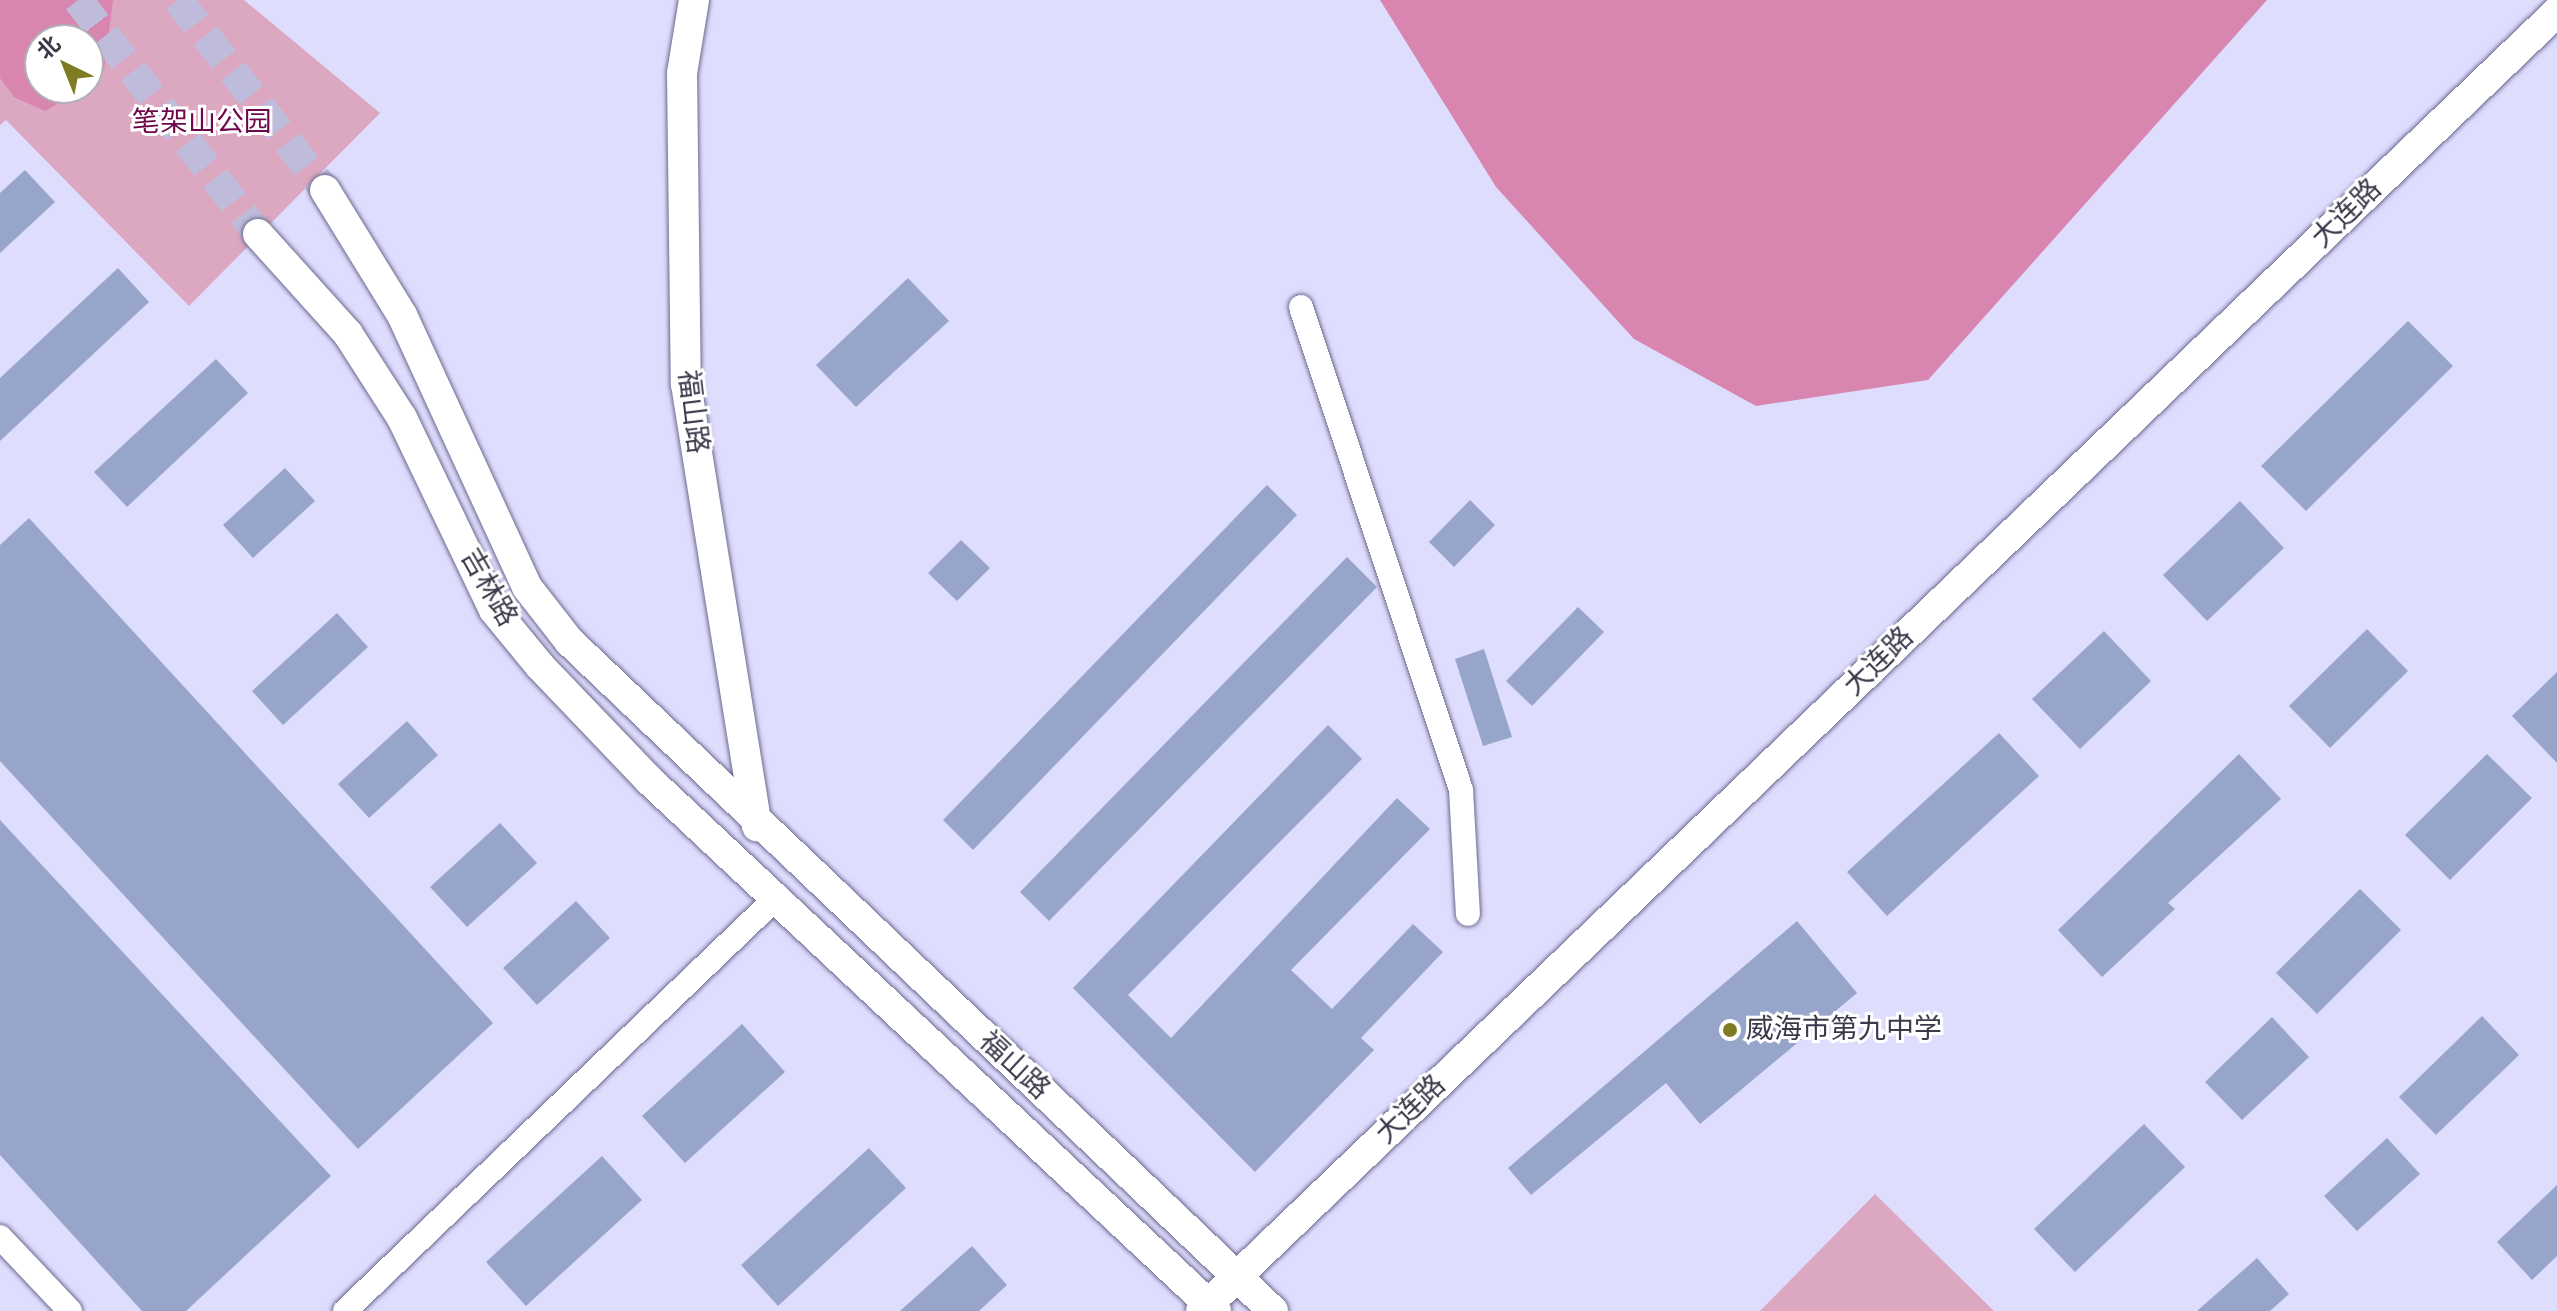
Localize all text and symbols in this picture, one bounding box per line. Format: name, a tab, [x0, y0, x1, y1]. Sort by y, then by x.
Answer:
north arrow	[24, 24, 104, 104]
text: 北	[33, 32, 65, 63]
park label: 笔架山公园	[132, 106, 272, 140]
street label: 大连路	[2305, 173, 2389, 255]
street label: 福山路	[670, 368, 714, 456]
street label: 吉林路	[452, 543, 524, 633]
street label: 大连路	[1837, 621, 1921, 703]
place label: 威海市第九中学	[1746, 1013, 1942, 1047]
marker: 威海市第九中学	[1721, 1021, 1739, 1039]
street label: 福山路	[972, 1025, 1056, 1107]
street label: 大连路	[1369, 1069, 1453, 1151]

